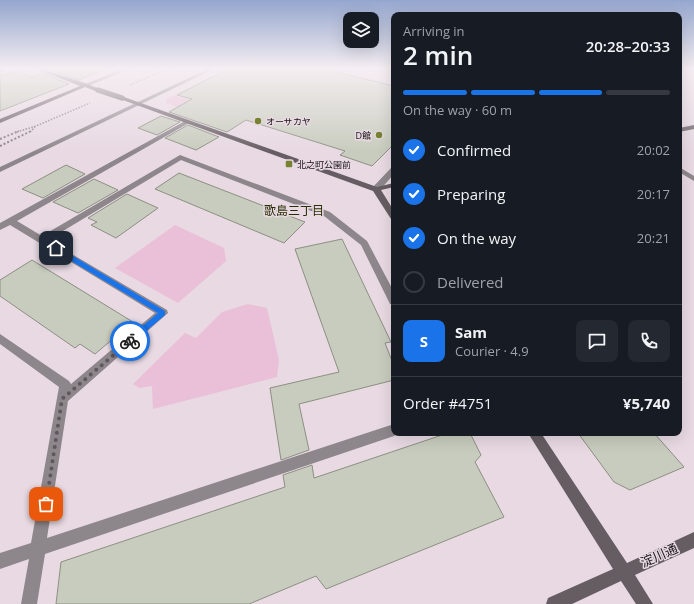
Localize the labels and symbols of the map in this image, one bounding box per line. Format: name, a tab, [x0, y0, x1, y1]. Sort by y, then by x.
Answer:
place label: オーサカヤ	[266, 115, 311, 128]
marker: オーサカヤ	[253, 116, 263, 126]
place label: D館	[355, 129, 371, 142]
marker: D館	[374, 130, 384, 140]
place label: 北之町公園前	[297, 158, 351, 171]
marker: 北之町公園前	[284, 159, 294, 169]
district label: 歌島三丁目	[264, 202, 324, 219]
pin	[39, 231, 73, 265]
courier	[110, 321, 150, 361]
pin	[29, 487, 63, 521]
street label: 淀川通	[638, 539, 680, 571]

